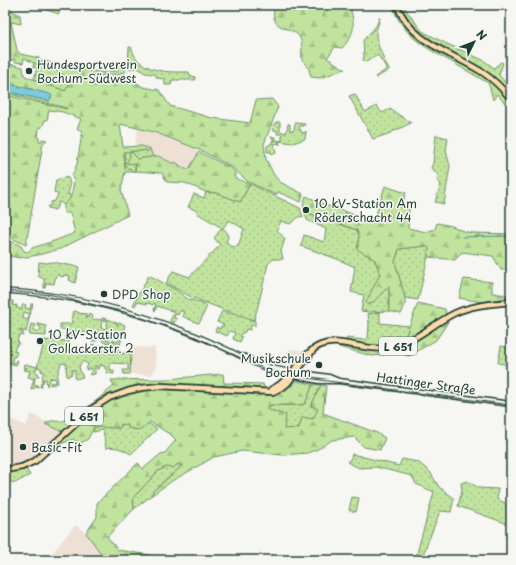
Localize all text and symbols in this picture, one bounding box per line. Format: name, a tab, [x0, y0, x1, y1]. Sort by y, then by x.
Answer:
north arrow	[454, 22, 494, 62]
text: N	[472, 26, 491, 44]
place label: Hundesportverein Bochum-Südwest	[37, 55, 137, 87]
marker: Hundesportverein Bochum-Südwest	[24, 66, 34, 76]
place label: 10 kV-Station Am Röderschacht 44	[314, 194, 417, 226]
marker: 10 kV-Station Am Röderschacht 44	[301, 205, 311, 215]
place label: DPD Shop	[112, 285, 170, 303]
marker: DPD Shop	[99, 289, 109, 299]
place label: 10 kV-Station Gollackerstr. 2	[48, 325, 134, 357]
marker: 10 kV-Station Gollackerstr. 2	[35, 336, 45, 346]
road number: L 651	[379, 337, 417, 355]
place label: Musikschule Bochum	[241, 349, 311, 381]
marker: Musikschule Bochum	[314, 360, 324, 370]
street label: Hattinger Straße	[375, 367, 477, 399]
road number: L 651	[65, 407, 103, 425]
place label: Basic-Fit	[31, 438, 82, 456]
marker: Basic-Fit	[18, 442, 28, 452]

